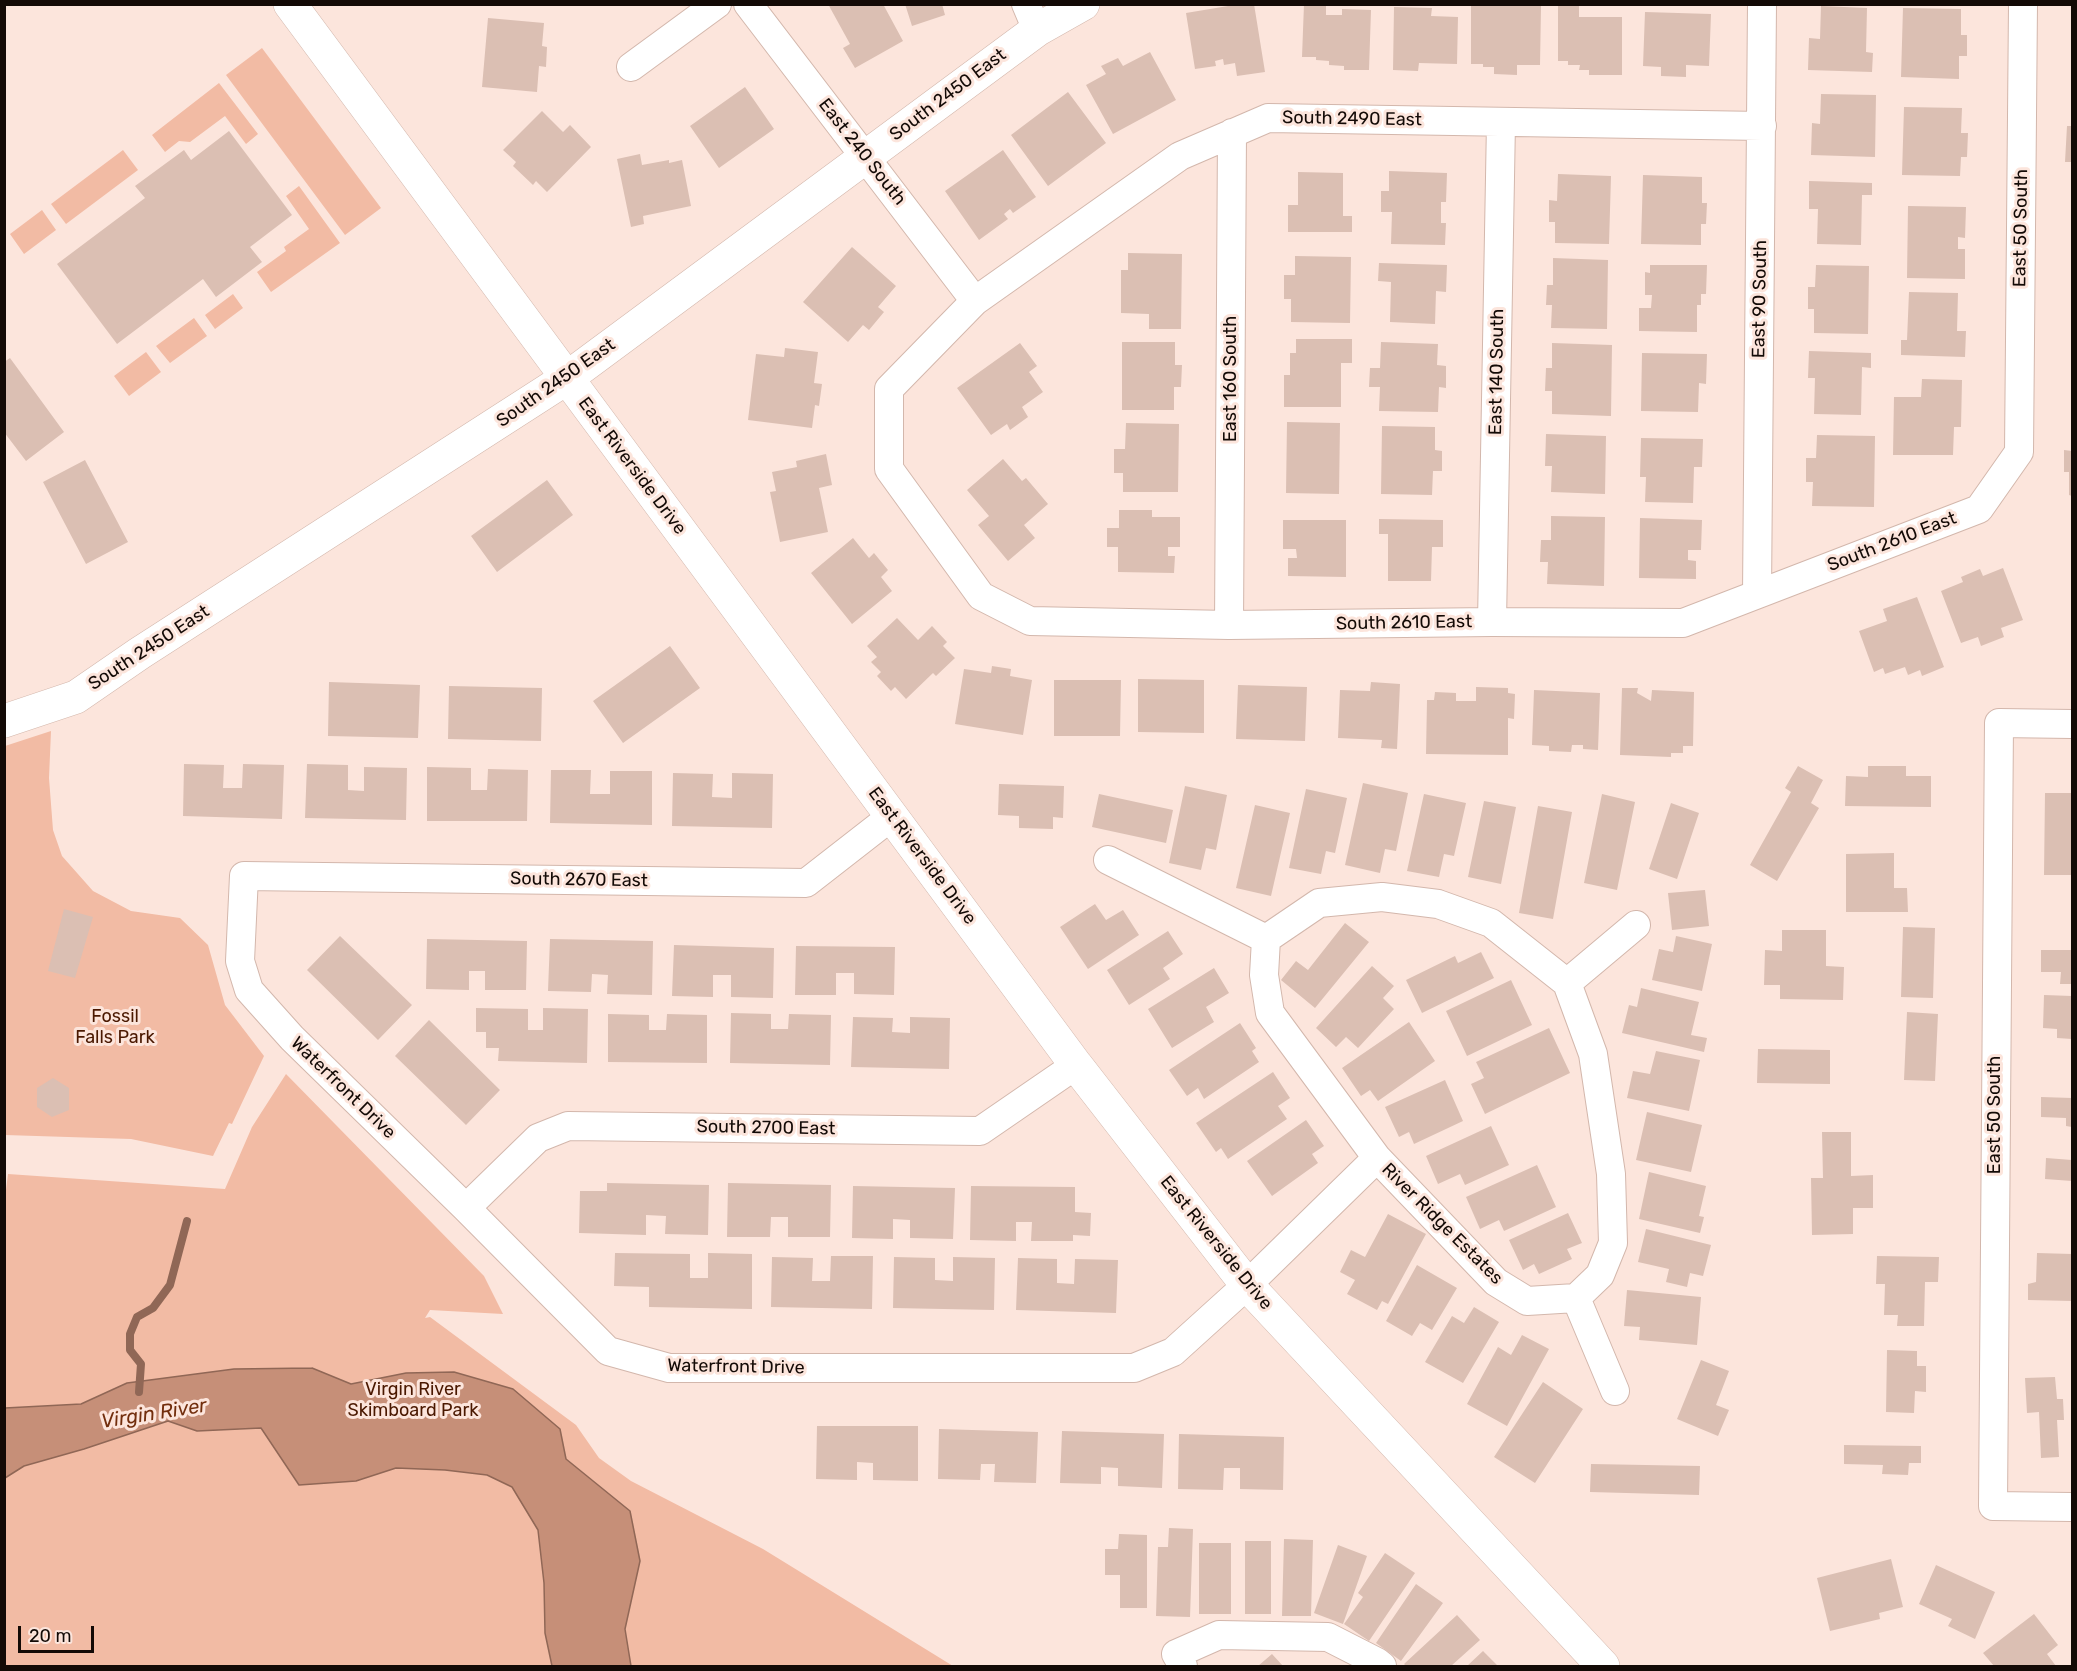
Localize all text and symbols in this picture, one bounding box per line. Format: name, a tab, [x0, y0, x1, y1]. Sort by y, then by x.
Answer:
street label: South 2450 East	[886, 44, 1010, 146]
street label: East 240 South	[814, 94, 910, 210]
street label: South 2490 East	[1282, 107, 1422, 131]
street label: East 50 South	[2009, 169, 2033, 287]
street label: East 90 South	[1748, 240, 1772, 358]
street label: East 140 South	[1485, 309, 1509, 435]
street label: East 160 South	[1220, 316, 1242, 442]
street label: South 2450 East	[492, 334, 620, 432]
street label: East Riverside Drive	[573, 393, 691, 539]
street label: South 2610 East	[1824, 507, 1960, 577]
street label: South 2450 East	[84, 601, 214, 695]
street label: South 2610 East	[1336, 611, 1472, 635]
street label: East Riverside Drive	[863, 783, 981, 929]
street label: South 2670 East	[510, 868, 648, 892]
park label: Fossil Falls Park	[75, 1006, 155, 1048]
street label: Waterfront Drive	[286, 1033, 400, 1143]
street label: East 50 South	[1984, 1056, 2006, 1174]
street label: South 2700 East	[696, 1116, 836, 1140]
street label: River Ridge Estates	[1377, 1159, 1507, 1289]
street label: East Riverside Drive	[1155, 1172, 1277, 1314]
street label: Waterfront Drive	[667, 1355, 805, 1379]
park label: Virgin River Skimboard Park	[347, 1379, 479, 1422]
water label: Virgin River	[99, 1394, 209, 1434]
scale bar	[21, 1614, 98, 1652]
text: 20 m	[29, 1625, 71, 1647]

